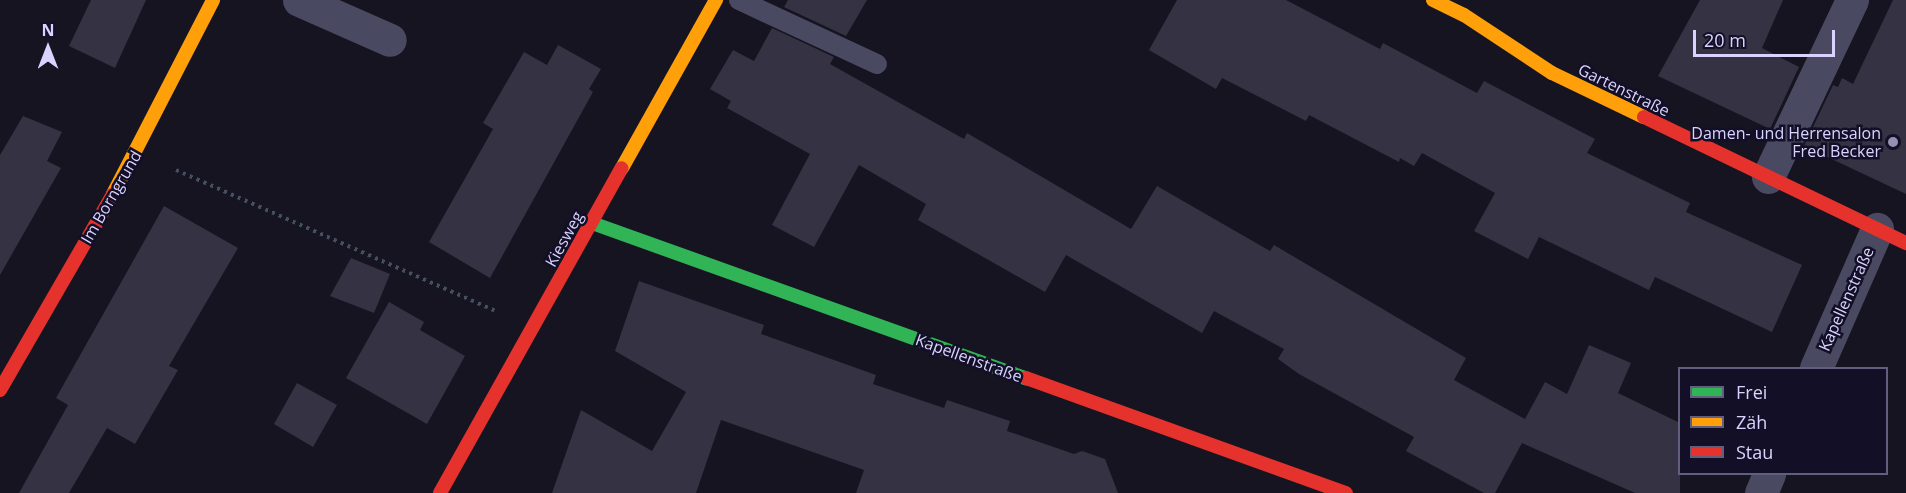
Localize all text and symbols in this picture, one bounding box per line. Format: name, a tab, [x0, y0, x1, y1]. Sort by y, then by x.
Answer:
north arrow	[18, 18, 78, 78]
scale bar	[1696, 18, 1838, 56]
text: N	[41, 19, 55, 41]
text: 20 m	[1704, 28, 1746, 52]
street label: Gartenstraße	[1575, 60, 1673, 120]
place label: Damen- und Herrensalon Fred Becker	[1691, 123, 1881, 161]
marker: Damen- und Herrensalon Fred Becker	[1886, 135, 1900, 149]
street label: Im Borngrund	[77, 147, 145, 247]
street label: Kiesweg	[541, 208, 587, 270]
street label: Kapellenstraße	[1814, 244, 1878, 354]
street label: Kapellenstraße	[913, 330, 1025, 386]
legend	[1678, 367, 1888, 475]
text: Frei	[1736, 380, 1767, 404]
text: Zäh	[1736, 410, 1767, 434]
text: Stau	[1736, 440, 1773, 464]

